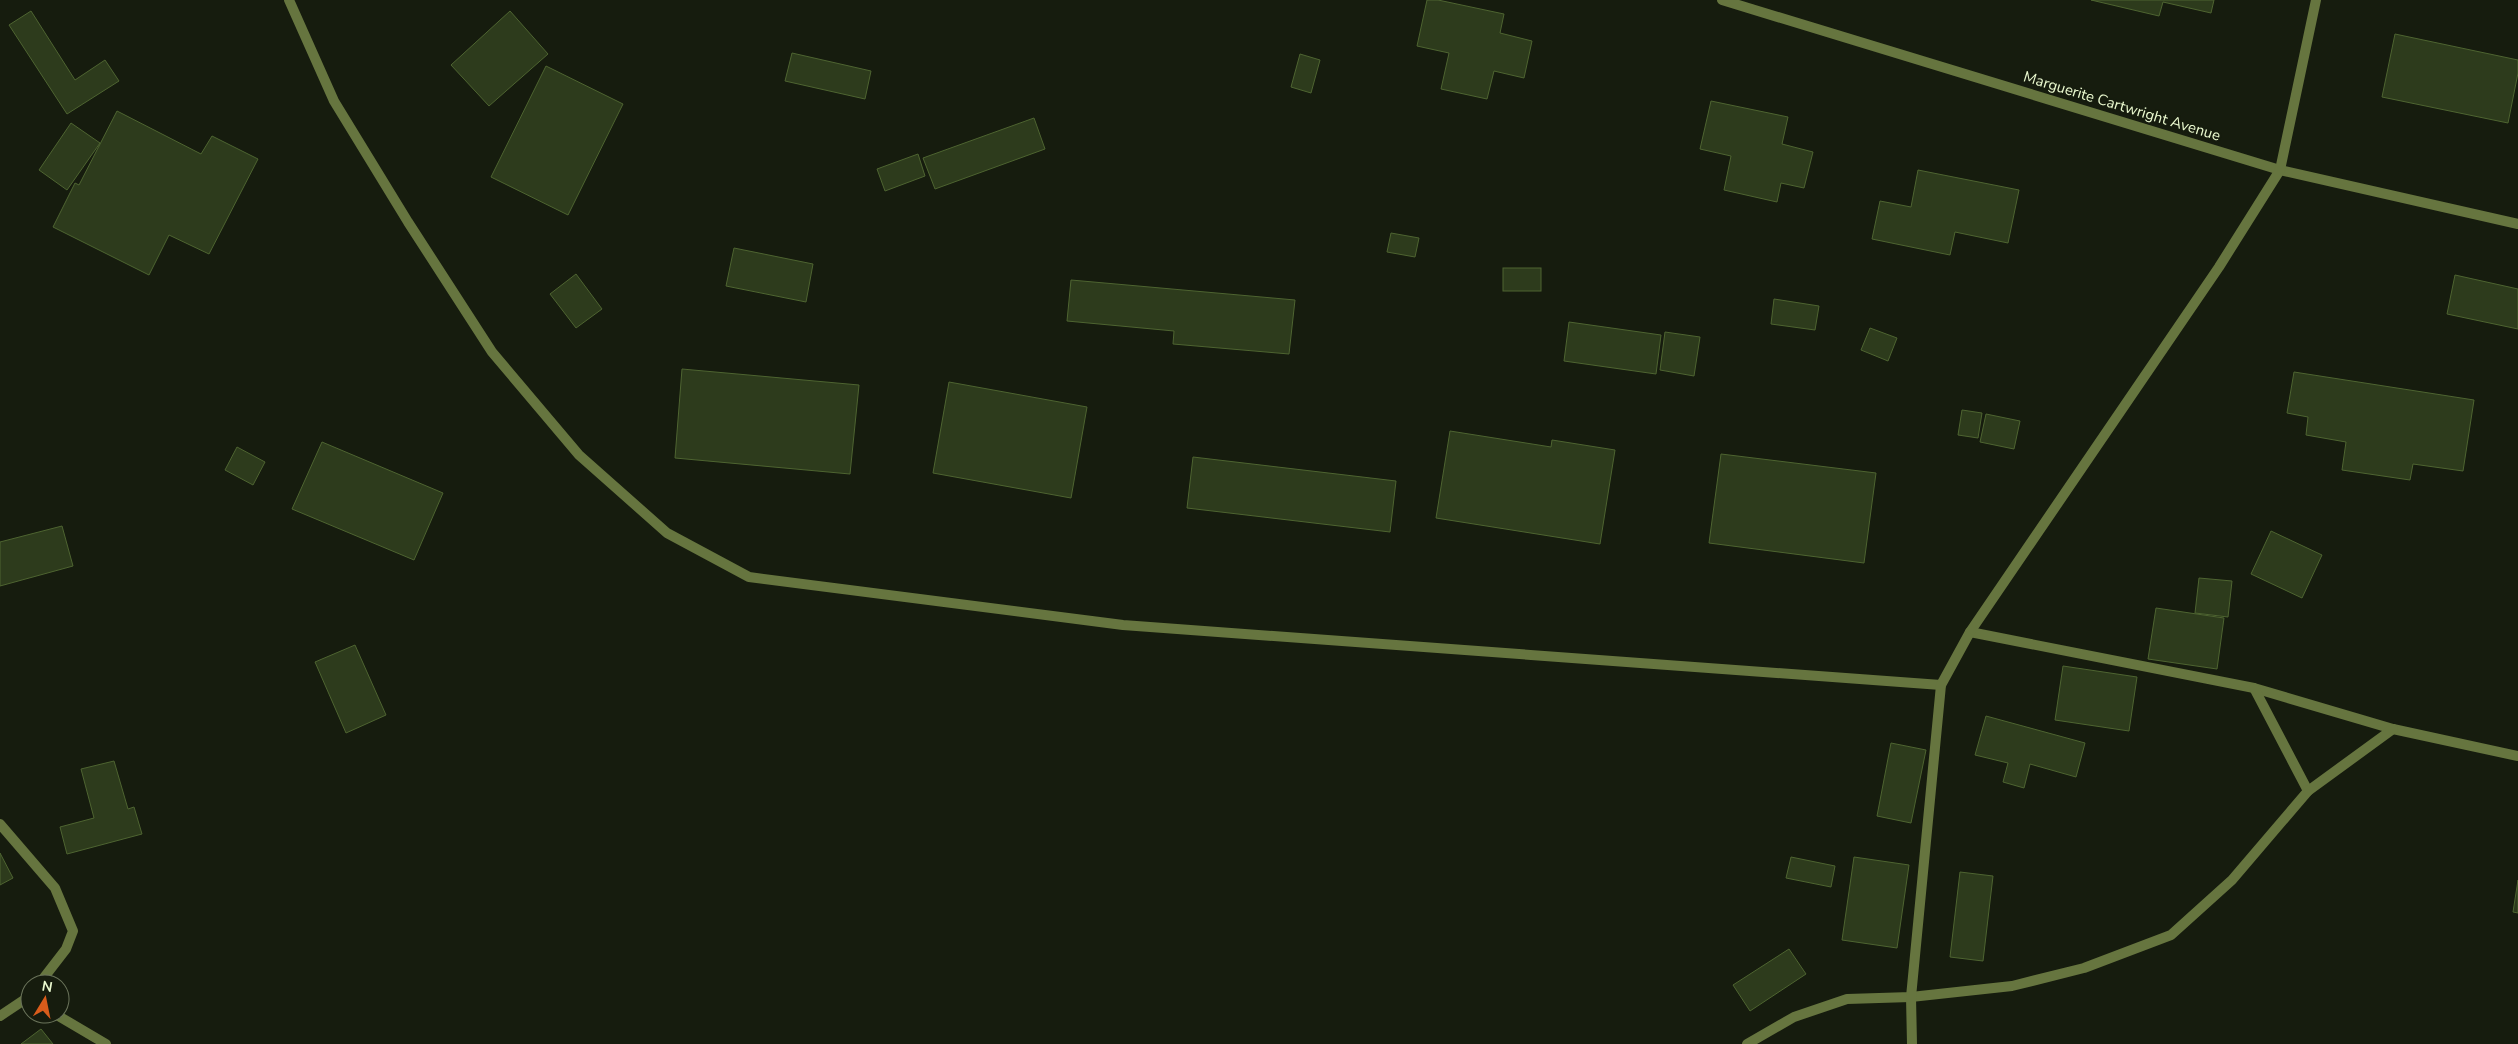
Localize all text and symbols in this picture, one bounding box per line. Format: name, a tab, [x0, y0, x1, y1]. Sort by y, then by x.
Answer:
street label: Marguerite Cartwright Avenue	[2021, 66, 2223, 146]
north arrow	[20, 974, 70, 1024]
text: N	[40, 976, 54, 997]

